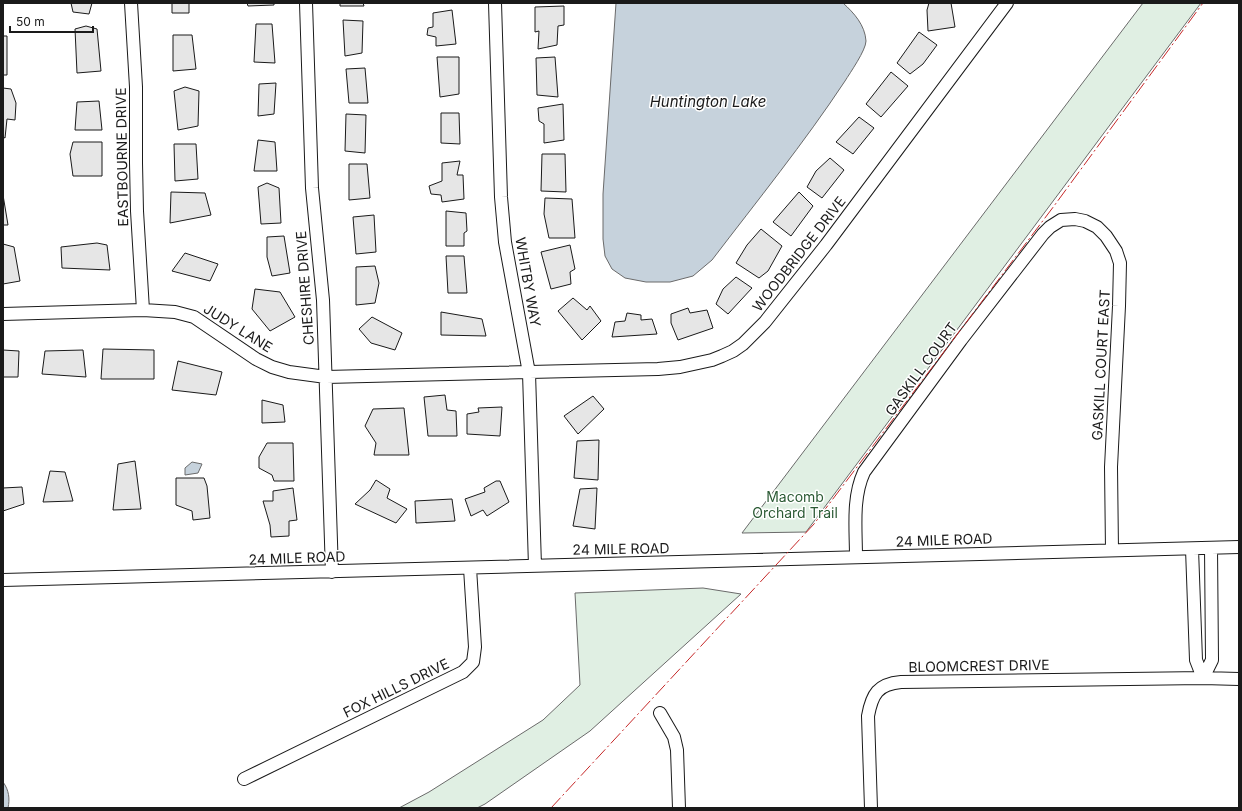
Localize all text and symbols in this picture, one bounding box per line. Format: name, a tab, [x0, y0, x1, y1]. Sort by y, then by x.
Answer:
scale bar	[10, 8, 93, 34]
text: 50 m	[16, 14, 45, 29]
street label: EASTBOURNE DRIVE	[112, 87, 131, 227]
water label: Huntington Lake	[650, 92, 766, 111]
street label: WOODBRIDGE DRIVE	[748, 193, 849, 315]
street label: CHESHIRE DRIVE	[292, 230, 317, 346]
street label: WHITBY WAY	[512, 236, 545, 329]
street label: GASKILL COURT EAST	[1088, 289, 1113, 441]
street label: JUDY LANE	[201, 300, 276, 355]
street label: GASKILL COURT	[881, 319, 960, 419]
park label: Macomb Orchard Trail	[752, 488, 838, 521]
street label: 24 MILE ROAD	[895, 529, 993, 550]
street label: 24 MILE ROAD	[572, 539, 670, 558]
street label: 24 MILE ROAD	[248, 547, 346, 568]
street label: FOX HILLS DRIVE	[340, 655, 452, 721]
street label: BLOOMCREST DRIVE	[908, 656, 1050, 675]

